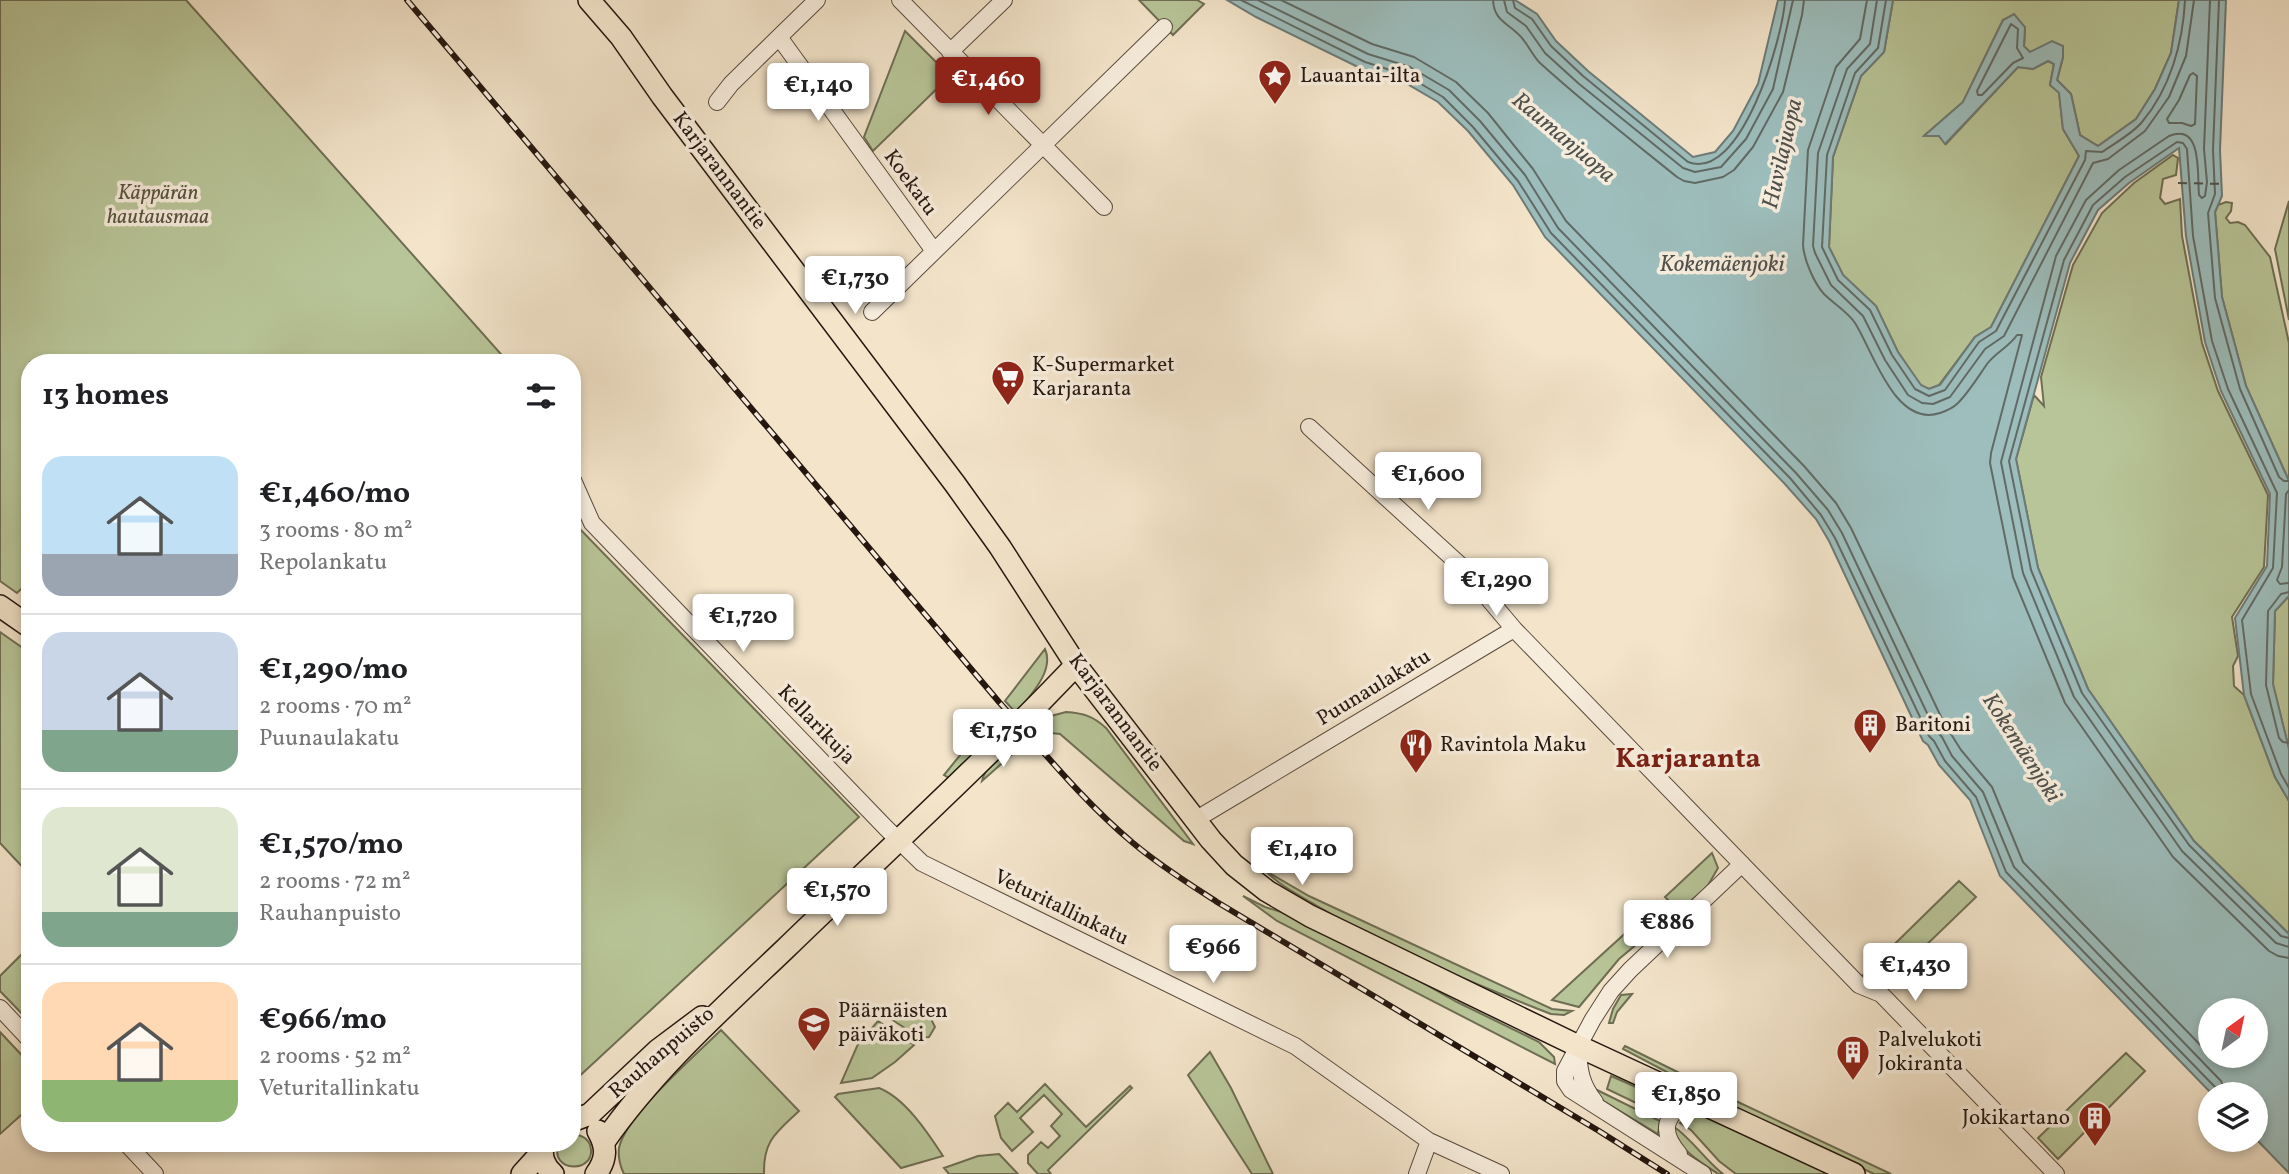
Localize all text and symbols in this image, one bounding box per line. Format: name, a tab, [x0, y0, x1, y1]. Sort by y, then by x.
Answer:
place icon: Lauantai-ilta	[1256, 57, 1294, 106]
pin: €1,460	[931, 58, 1045, 117]
place label: Lauantai-ilta	[1300, 62, 1420, 91]
pin: €1,140	[761, 64, 875, 123]
text: €1,460	[951, 64, 1025, 96]
text: €1,140	[783, 70, 853, 102]
water label: Raumanjuopa	[1504, 85, 1622, 191]
water label: Huvilajuopa	[1755, 96, 1811, 212]
street label: Karjarannantie	[665, 106, 773, 236]
street label: Koekatu	[876, 144, 944, 222]
park label: Käppärän hautausmaa	[107, 179, 209, 232]
water label: Kokemäenjoki	[1660, 249, 1785, 281]
pin: €1,730	[798, 256, 912, 316]
text: €1,730	[821, 263, 889, 295]
place label: K-Supermarket Karjaranta	[1032, 351, 1175, 404]
supermarket icon: K-Supermarket Karjaranta	[989, 358, 1027, 407]
text: 13 homes	[42, 375, 169, 417]
icon: filters	[522, 377, 560, 415]
pin: €1,600	[1371, 452, 1485, 512]
text: €1,600	[1391, 459, 1465, 491]
text: €1,460/mo	[259, 473, 410, 515]
icon: home	[98, 484, 182, 568]
text: 3 rooms · 80 m²	[259, 515, 412, 547]
text: Repolankatu	[259, 547, 387, 579]
pin: €1,290	[1439, 558, 1553, 618]
text: €1,290	[1460, 565, 1532, 597]
pin: €1,720	[686, 594, 800, 654]
text: €1,720	[709, 601, 777, 633]
street label: Puunaulakatu	[1312, 643, 1436, 733]
street label: Karjarannantie	[1061, 648, 1169, 778]
text: €1,290/mo	[259, 649, 408, 691]
icon: home	[98, 660, 182, 744]
street label: Kellarikuja	[770, 679, 862, 771]
water label: Kokemäenjoki	[1974, 687, 2069, 809]
text: 2 rooms · 70 m²	[259, 691, 412, 723]
building icon: Baritoni	[1851, 706, 1889, 755]
pin: €1,750	[946, 710, 1060, 769]
place label: Baritoni	[1895, 711, 1971, 740]
text: €1,750	[969, 716, 1037, 748]
text: Puunaulakatu	[259, 723, 399, 755]
restaurant icon: Ravintola Maku	[1397, 726, 1435, 775]
place label: Ravintola Maku	[1440, 731, 1587, 760]
district label: Karjaranta	[1615, 740, 1761, 779]
text: €1,570/mo	[259, 824, 403, 866]
pin: €1,410	[1245, 828, 1359, 887]
text: €1,410	[1267, 834, 1337, 866]
icon: home	[98, 835, 182, 919]
street label: Veturitallinkatu	[989, 863, 1133, 953]
text: 2 rooms · 72 m²	[259, 866, 410, 898]
pin: €1,570	[780, 869, 894, 928]
text: €1,570	[803, 875, 871, 907]
text: Rauhanpuisto	[259, 898, 401, 930]
pin: €886	[1626, 900, 1708, 960]
text: €886	[1640, 907, 1694, 939]
pin: €966	[1172, 926, 1254, 985]
text: €966	[1185, 932, 1241, 964]
pin: €1,430	[1858, 944, 1972, 1003]
text: €1,430	[1879, 950, 1951, 982]
place label: Päärnäisten päiväkoti	[838, 997, 948, 1050]
north arrow	[2198, 998, 2268, 1068]
map controls	[2198, 998, 2268, 1152]
text: €966/mo	[259, 999, 387, 1041]
street label: Rauhanpuisto	[603, 1000, 721, 1106]
school or university icon: Päärnäisten päiväkoti	[795, 1004, 833, 1053]
icon: home	[98, 1010, 182, 1094]
place label: Palvelukoti Jokiranta	[1878, 1026, 1982, 1079]
building icon: Palvelukoti Jokiranta	[1834, 1033, 1872, 1082]
text: 2 rooms · 52 m²	[259, 1041, 411, 1073]
pin: €1,850	[1629, 1072, 1743, 1132]
text: Veturitallinkatu	[259, 1073, 420, 1105]
text: €1,850	[1651, 1079, 1721, 1111]
button: layers	[2198, 1082, 2268, 1152]
building icon: Jokikartano	[2076, 1099, 2114, 1148]
place label: Jokikartano	[1962, 1104, 2070, 1133]

